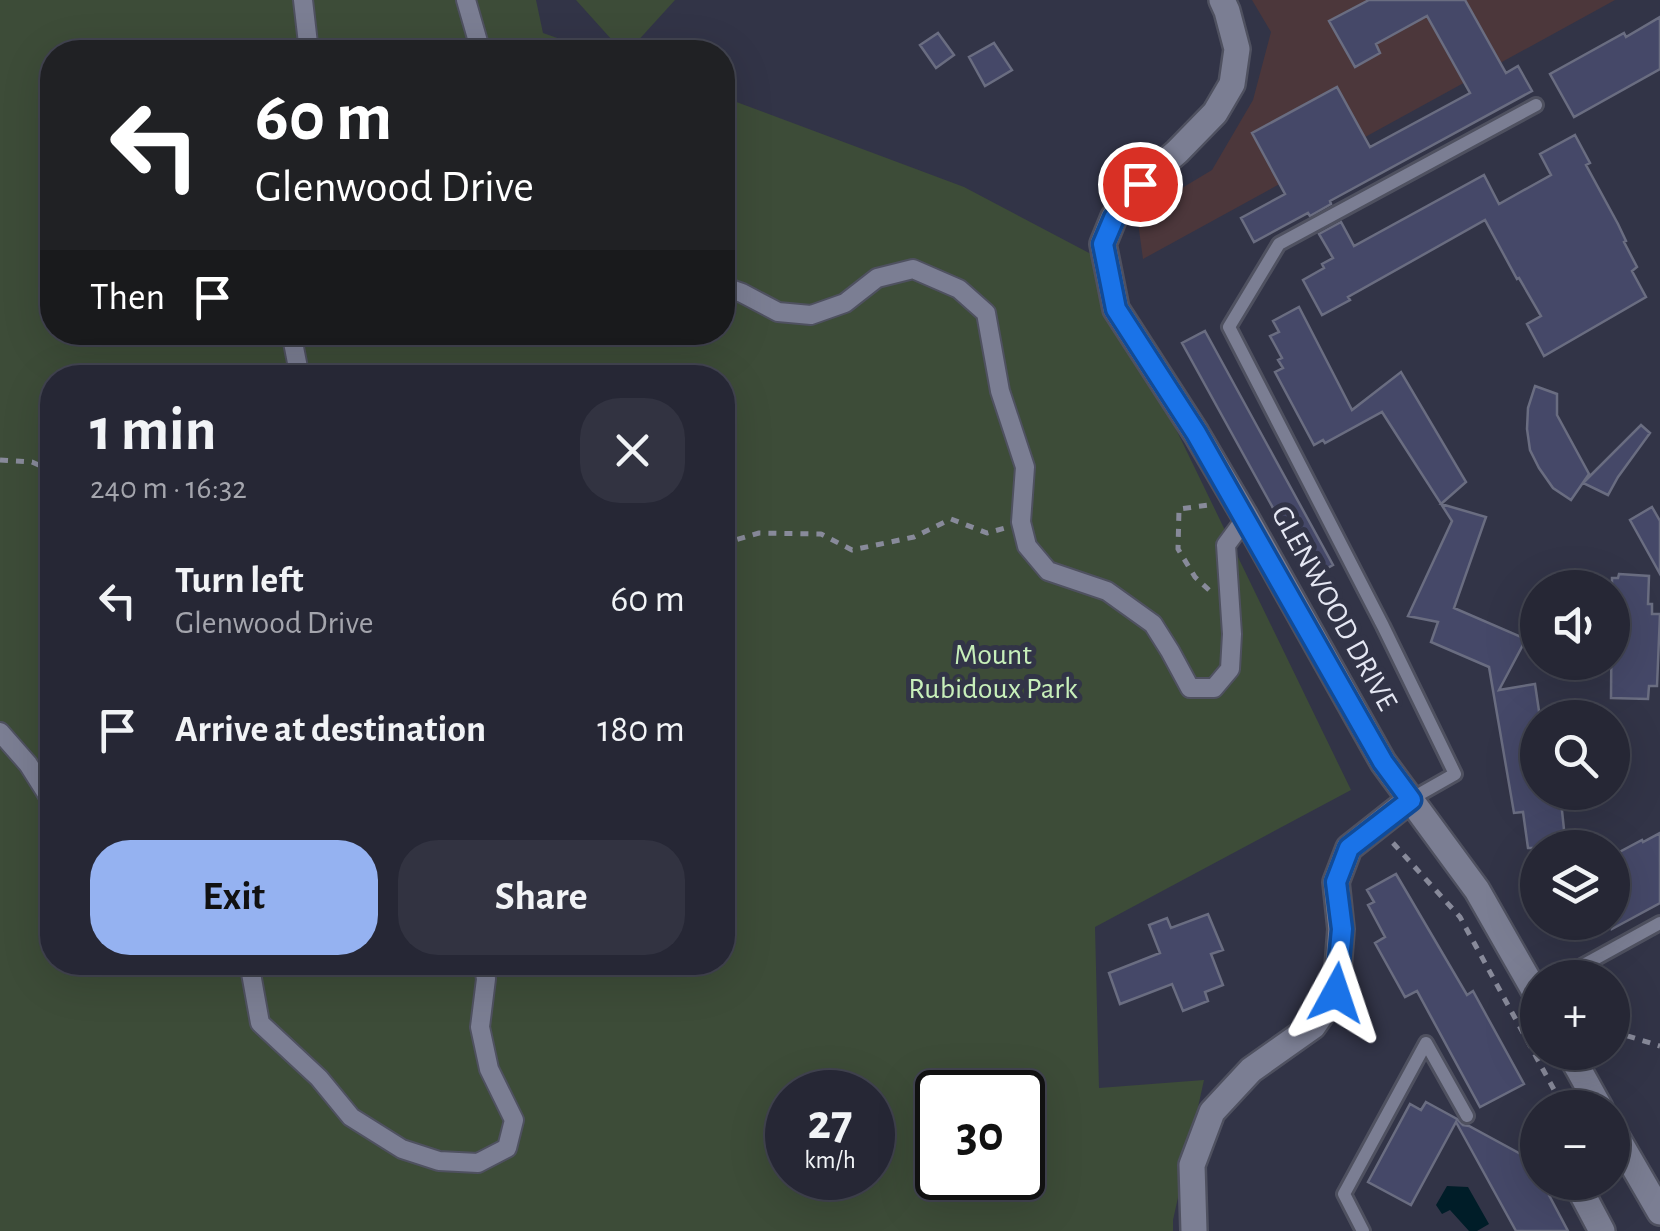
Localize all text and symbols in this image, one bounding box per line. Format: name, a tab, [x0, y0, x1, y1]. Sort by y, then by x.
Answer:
icon: left	[90, 80, 220, 210]
text: 60 m	[255, 83, 392, 153]
pin	[1098, 142, 1183, 227]
icon: arrive	[1113, 157, 1168, 212]
text: Glenwood Drive	[255, 165, 534, 210]
icon: arrive	[185, 270, 240, 325]
text: Then	[90, 279, 165, 317]
button: close	[580, 398, 685, 503]
text: 1 min	[90, 401, 216, 461]
text: 240 m · 16:32	[90, 472, 247, 504]
street label: GLENWOOD DRIVE	[1265, 501, 1403, 715]
text: Turn left	[175, 562, 303, 600]
map controls	[1520, 570, 1630, 1200]
button: sound	[1520, 570, 1630, 680]
icon: left	[90, 573, 145, 628]
text: 60 m	[610, 581, 685, 619]
text: Glenwood Drive	[175, 607, 373, 639]
park label: Mount Rubidoux Park	[908, 640, 1078, 704]
button: search	[1520, 700, 1630, 810]
icon: arrive	[90, 703, 145, 758]
text: Arrive at destination	[175, 711, 486, 749]
text: 180 m	[597, 711, 685, 749]
button: layers	[1520, 830, 1630, 940]
button: Exit	[90, 840, 378, 955]
button: Share	[398, 840, 685, 955]
position arrow	[1284, 941, 1388, 1045]
button: +	[1520, 960, 1630, 1070]
speed limit sign: 30	[915, 1070, 1045, 1200]
button: −	[1520, 1090, 1630, 1200]
text: 27	[807, 1098, 853, 1148]
text: km/h	[804, 1148, 856, 1173]

